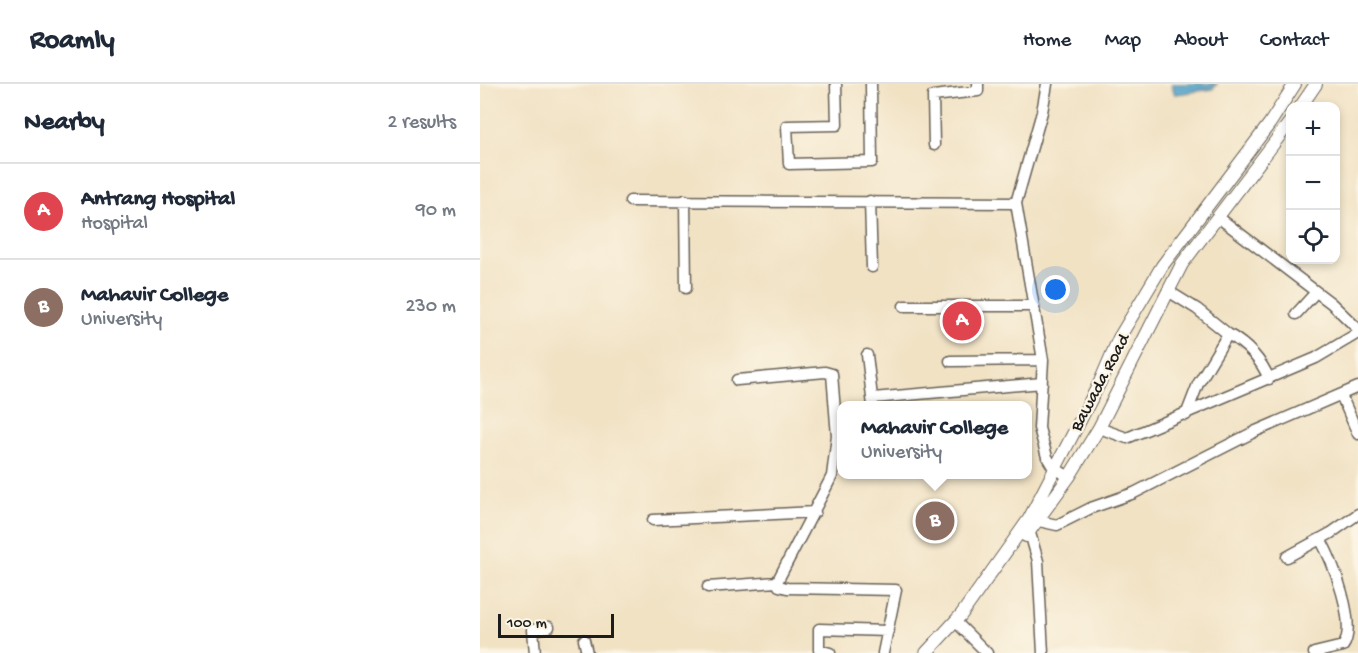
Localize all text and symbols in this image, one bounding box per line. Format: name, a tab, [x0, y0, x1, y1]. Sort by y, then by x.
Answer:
text: Roamly	[30, 25, 115, 58]
text: Home	[1023, 29, 1071, 54]
text: Map	[1104, 29, 1141, 54]
text: About	[1174, 29, 1227, 54]
text: Contact	[1260, 29, 1328, 54]
map controls	[1286, 102, 1340, 264]
button: +	[1286, 102, 1340, 156]
text: Nearby	[24, 108, 105, 139]
text: 2 results	[387, 112, 456, 135]
button: −	[1286, 156, 1340, 210]
text: Antrang Hospital	[81, 187, 235, 213]
text: A	[38, 200, 49, 223]
text: 90 m	[416, 200, 456, 223]
button: locate	[1286, 210, 1340, 264]
text: Hospital	[81, 213, 148, 236]
your location	[1041, 275, 1070, 304]
text: Mahavir College	[81, 283, 228, 309]
text: B	[38, 296, 49, 319]
text: 230 m	[406, 296, 456, 319]
pin: A	[942, 298, 982, 344]
text: University	[81, 309, 162, 332]
street label: Bawada Road	[1066, 329, 1136, 436]
popup	[837, 401, 1032, 479]
text: Mahavir College	[861, 416, 1008, 442]
text: University	[861, 442, 942, 465]
pin: B	[916, 498, 954, 544]
scale bar	[498, 611, 614, 638]
text: 100 m	[507, 615, 547, 634]

